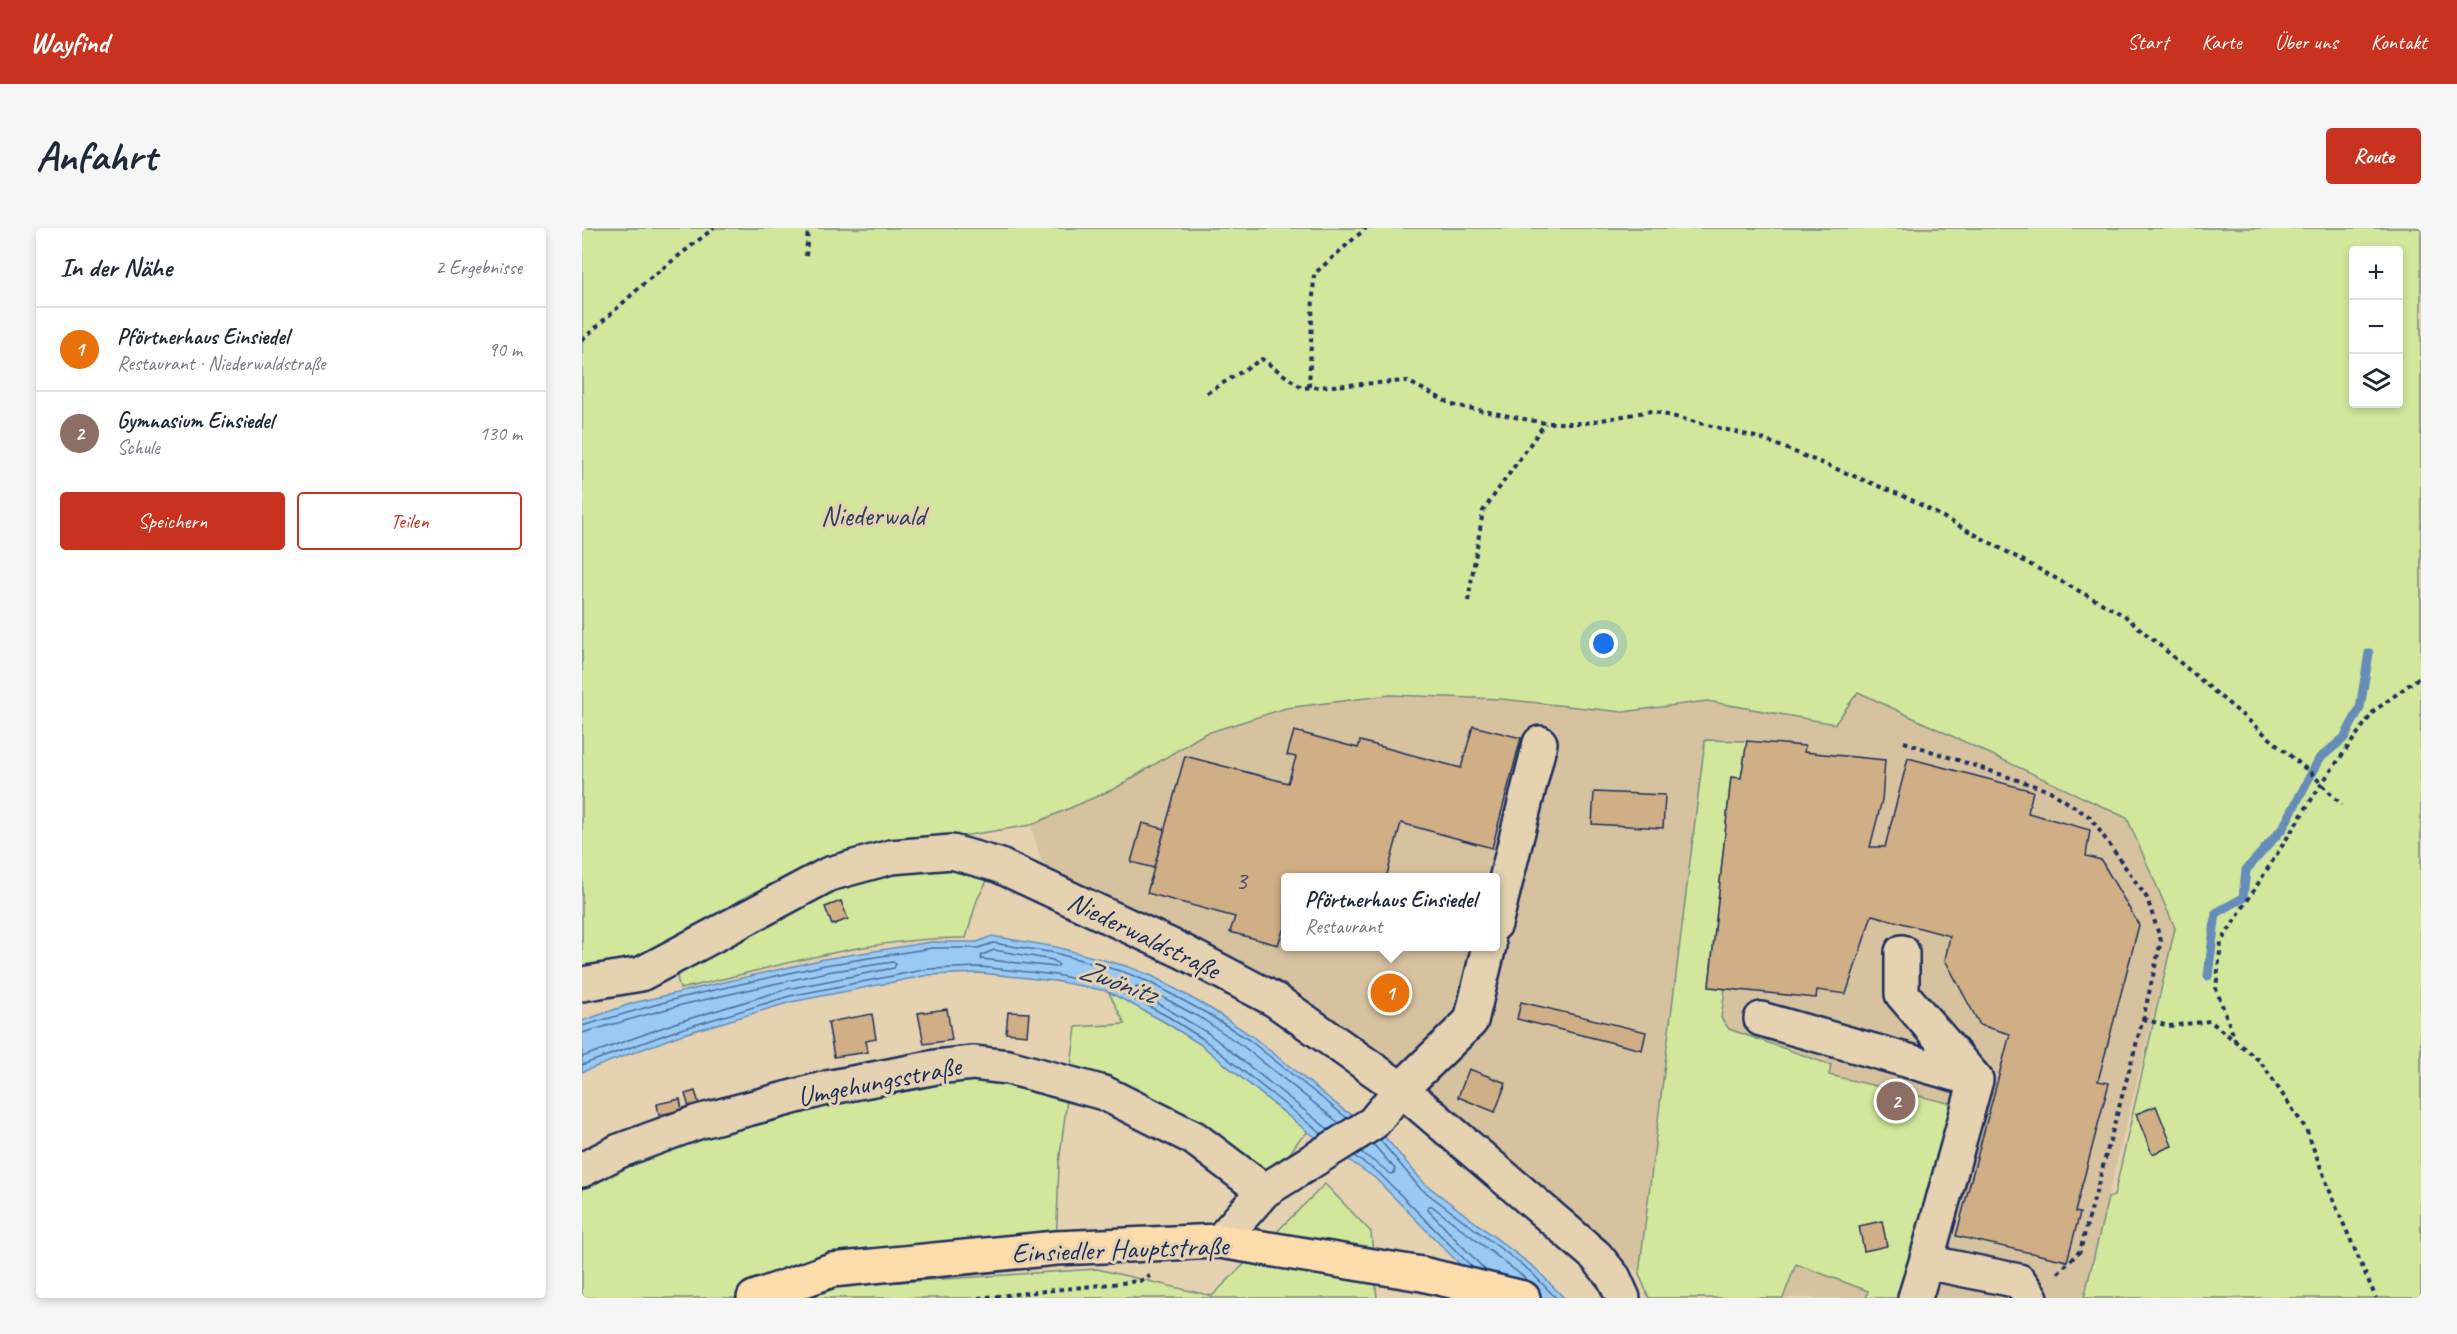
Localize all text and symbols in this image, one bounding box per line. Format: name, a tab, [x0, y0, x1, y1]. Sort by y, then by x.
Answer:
text: Wayfind	[30, 25, 109, 60]
text: Start	[2127, 29, 2168, 55]
text: Karte	[2201, 29, 2242, 55]
text: Über uns	[2275, 29, 2338, 55]
text: Kontakt	[2371, 29, 2427, 55]
button: Route	[2326, 128, 2421, 184]
text: Anfahrt	[36, 130, 156, 183]
map controls	[2349, 246, 2403, 408]
button: +	[2349, 246, 2403, 300]
text: In der Nähe	[60, 251, 172, 284]
text: 2 Ergebnisse	[435, 255, 522, 280]
button: −	[2349, 300, 2403, 354]
text: Pförtnerhaus Einsiedel	[117, 323, 289, 351]
text: 1	[75, 337, 84, 362]
text: 90 m	[488, 337, 522, 362]
text: Restaurant · Niederwaldstraße	[117, 351, 326, 376]
button: layers	[2349, 354, 2403, 408]
text: Gymnasium Einsiedel	[117, 407, 273, 435]
text: 2	[75, 421, 84, 446]
text: 130 m	[479, 421, 522, 446]
text: Schule	[117, 435, 160, 460]
button: Speichern	[60, 492, 285, 550]
button: Teilen	[297, 492, 522, 550]
park label: Niederwald	[821, 498, 929, 533]
your location	[1589, 629, 1618, 658]
house number: 3	[1235, 864, 1249, 897]
popup	[1281, 873, 1500, 951]
street label: Niederwaldstraße	[1062, 883, 1227, 988]
text: Pförtnerhaus Einsiedel	[1305, 886, 1476, 914]
text: Restaurant	[1305, 914, 1382, 939]
water label: Zwönitz	[1074, 950, 1166, 1014]
pin: 1	[1370, 970, 1410, 1016]
street label: Umgehungsstraße	[794, 1048, 965, 1114]
pin: 2	[1876, 1078, 1916, 1124]
street label: Einsiedler Hauptstraße	[1011, 1228, 1231, 1270]

